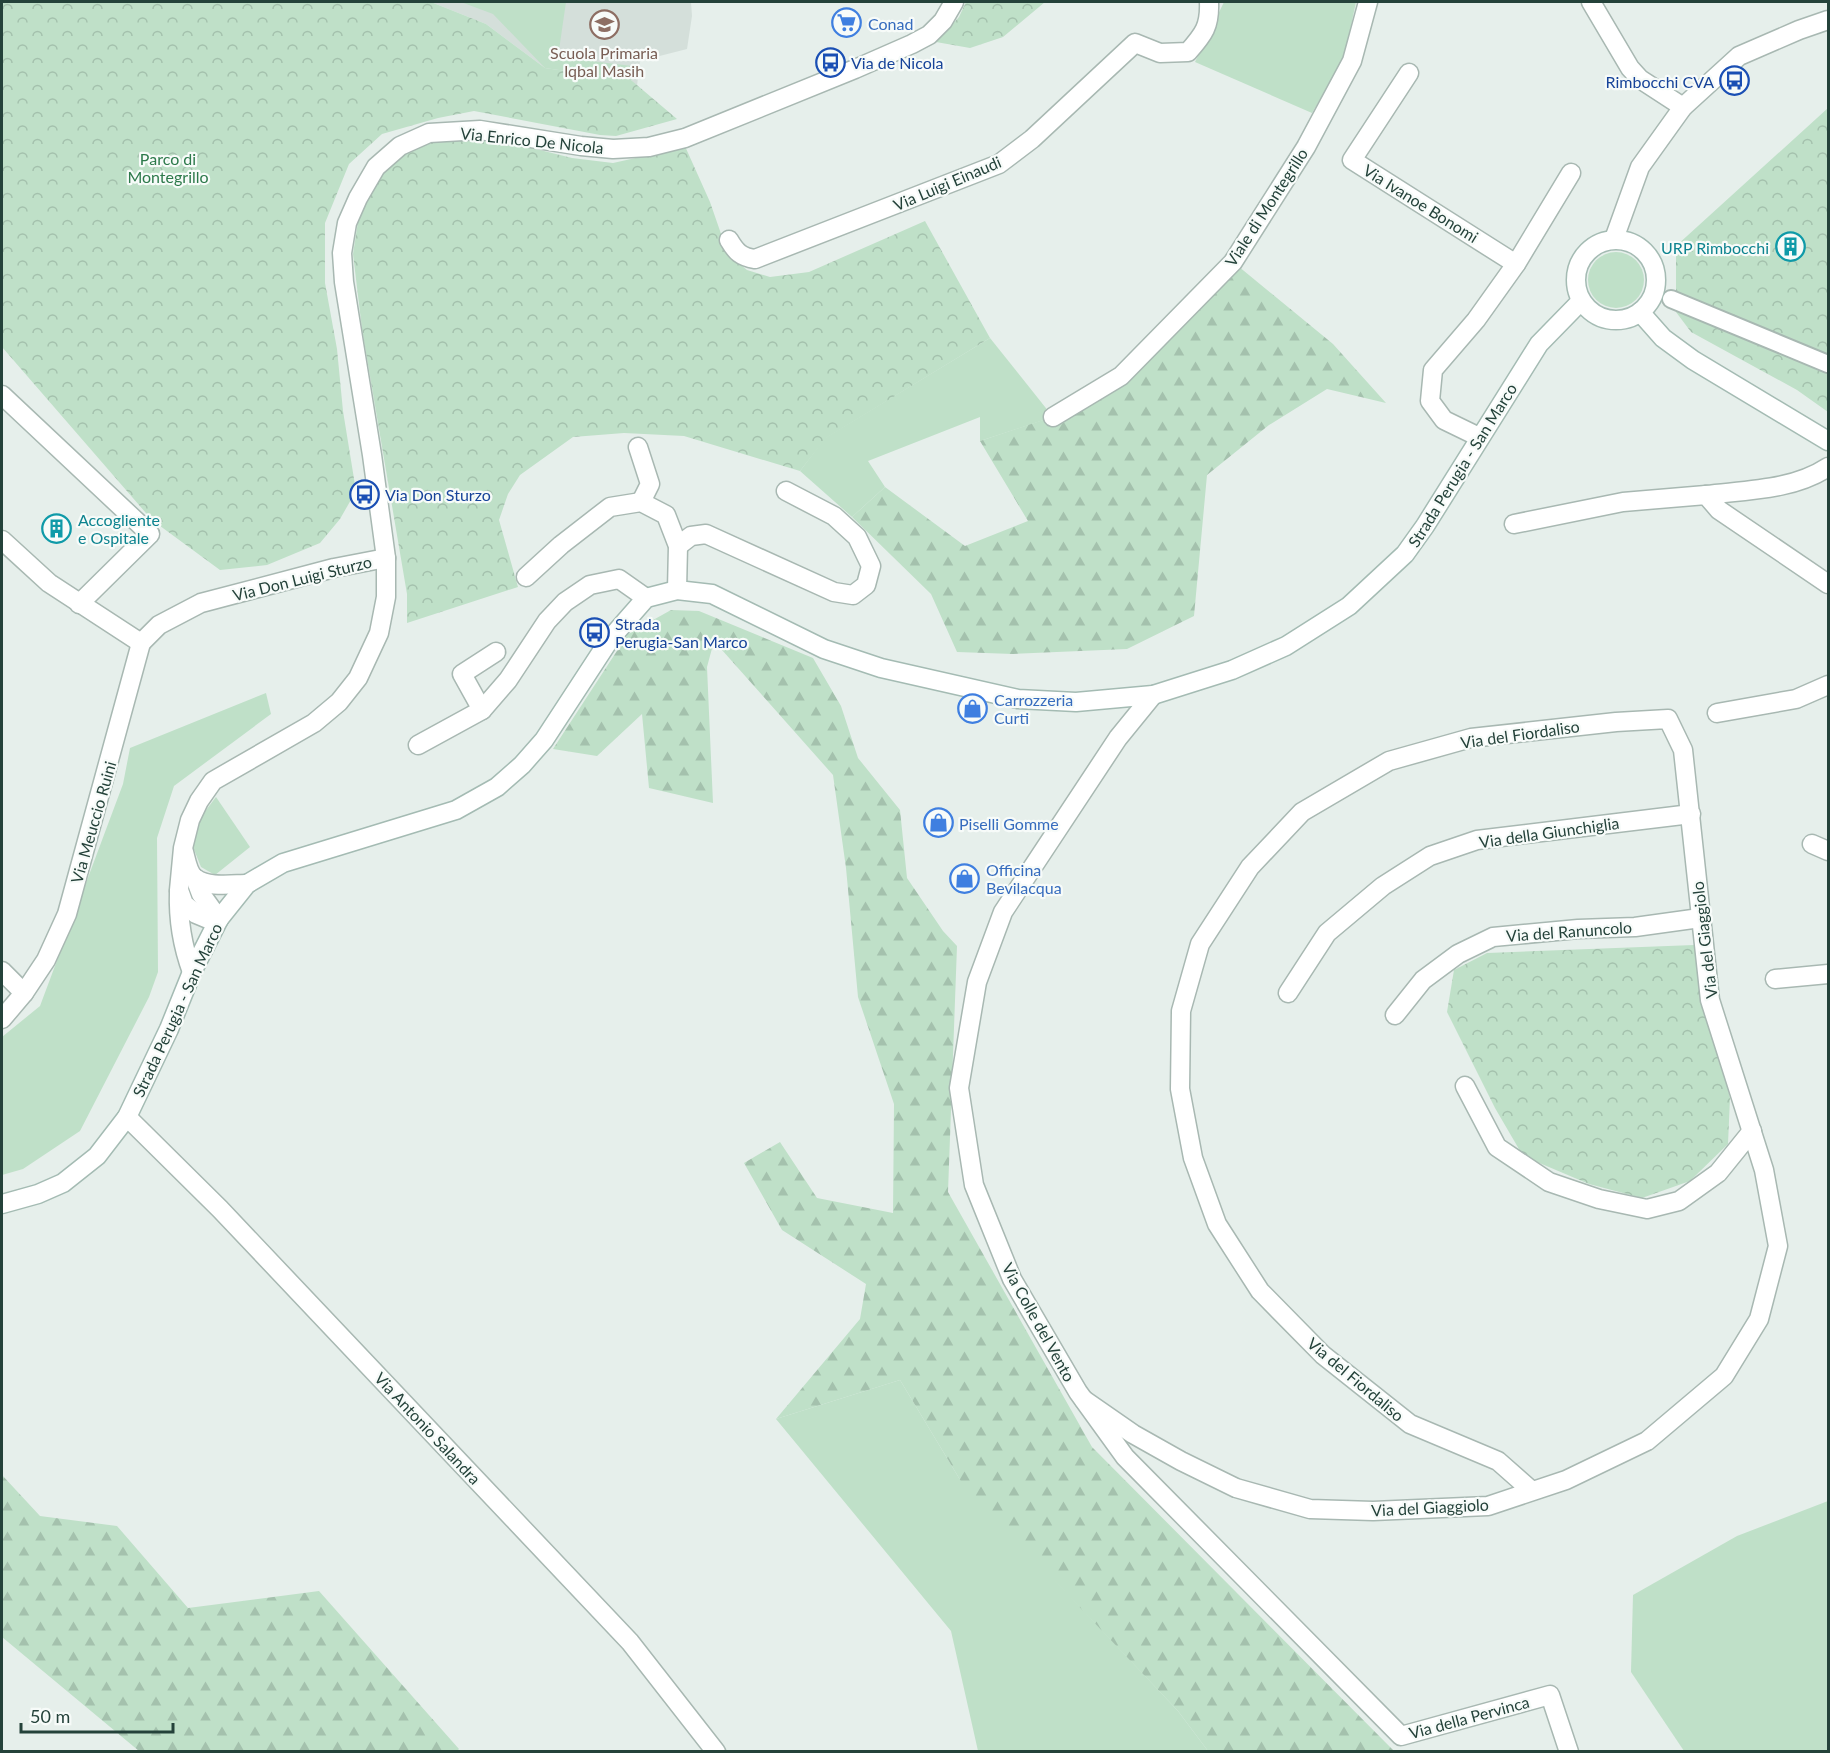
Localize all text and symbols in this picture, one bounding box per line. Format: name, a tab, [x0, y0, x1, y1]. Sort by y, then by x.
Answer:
supermarket icon: Conad	[831, 7, 863, 39]
school or university icon: Scuola Primaria Iqbal Masih	[588, 8, 620, 40]
place label: Conad	[868, 14, 913, 33]
place label: Scuola Primaria Iqbal Masih	[550, 43, 658, 80]
bus stop icon: Via de Nicola	[814, 46, 846, 78]
place label: Via de Nicola	[851, 53, 943, 72]
bus stop icon: Rimbocchi CVA	[1719, 65, 1751, 97]
place label: Rimbocchi CVA	[1606, 72, 1714, 91]
street label: Via Enrico De Nicola	[459, 123, 605, 157]
street label: Viale di Montegrillo	[1221, 144, 1311, 270]
park label: Parco di Montegrillo	[127, 149, 209, 186]
street label: Via Luigi Einaudi	[890, 152, 1004, 214]
street label: Via Ivanoe Bonomi	[1360, 160, 1482, 246]
building icon: URP Rimbocchi	[1774, 231, 1806, 263]
place label: URP Rimbocchi	[1661, 238, 1769, 257]
street label: Strada Perugia - San Marco	[1404, 380, 1520, 550]
bus stop icon: Via Don Sturzo	[348, 478, 380, 510]
place label: Via Don Sturzo	[385, 485, 491, 504]
place label: Accogliente e Ospitale	[78, 510, 160, 547]
building icon: Accogliente e Ospitale	[41, 512, 73, 544]
street label: Via Don Luigi Sturzo	[231, 552, 373, 604]
place label: Strada Perugia-San Marco	[615, 614, 748, 651]
bus stop icon: Strada Perugia-San Marco	[578, 616, 610, 648]
place label: Carrozzeria Curti	[994, 690, 1073, 727]
shop icon: Carrozzeria Curti	[957, 692, 989, 724]
street label: Via del Fiordaliso	[1459, 716, 1581, 752]
street label: Via Meuccio Ruini	[66, 759, 120, 885]
shop icon: Piselli Gomme	[922, 807, 954, 839]
street label: Via della Giunchiglia	[1478, 813, 1620, 851]
place label: Piselli Gomme	[959, 814, 1059, 833]
place label: Officina Bevilacqua	[986, 860, 1062, 897]
shop icon: Officina Bevilacqua	[949, 862, 981, 894]
street label: Via del Giaggiolo	[1687, 880, 1721, 1000]
street label: Via del Ranuncolo	[1505, 917, 1633, 945]
street label: Strada Perugia - San Marco	[128, 920, 226, 1100]
street label: Via Colle del Vento	[999, 1259, 1079, 1385]
street label: Via del Fiordaliso	[1304, 1333, 1408, 1425]
street label: Via Antonio Salandra	[371, 1368, 485, 1488]
street label: Via del Giaggiolo	[1371, 1494, 1489, 1520]
street label: Via della Pervinca	[1407, 1692, 1531, 1742]
scale bar	[21, 1696, 172, 1734]
text: 50 m	[30, 1705, 70, 1727]

